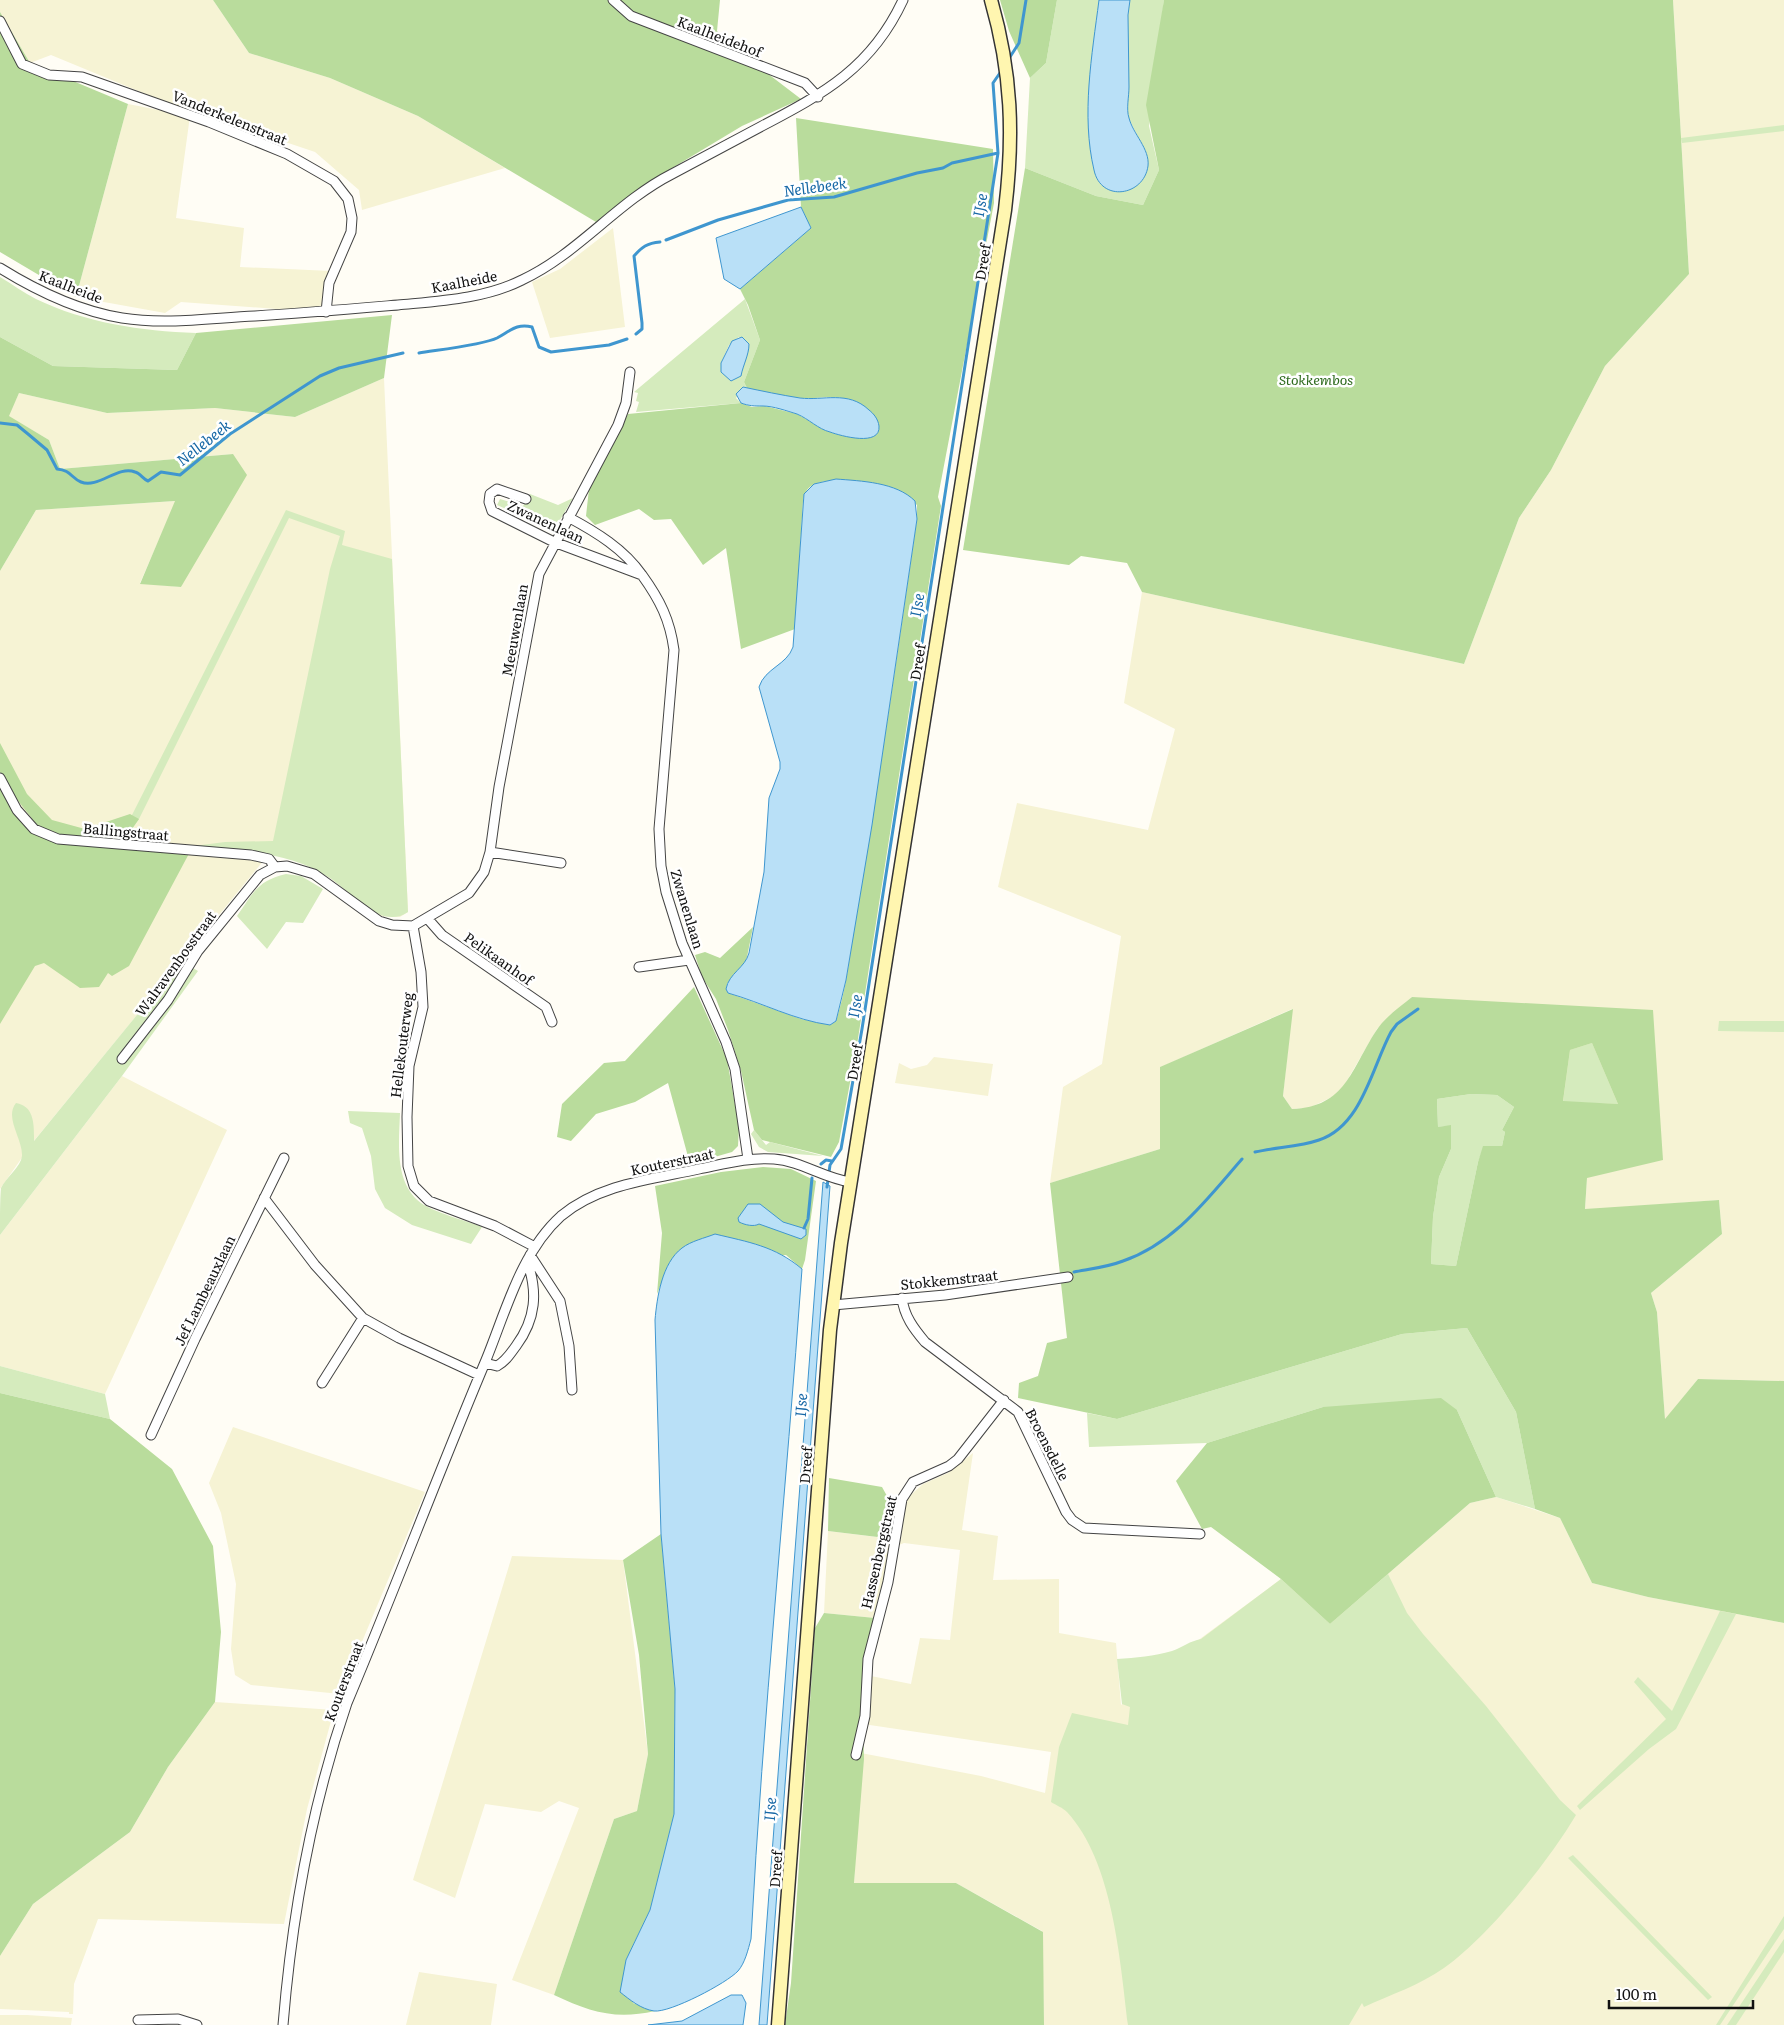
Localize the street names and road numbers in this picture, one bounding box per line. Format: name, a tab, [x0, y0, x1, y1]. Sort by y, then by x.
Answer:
street label: Kaalheidehof	[675, 11, 767, 62]
street label: Vanderkelenstraat	[169, 85, 291, 149]
street label: Dreef	[969, 241, 995, 282]
street label: Kaalheide	[36, 265, 106, 307]
street label: Kaalheide	[429, 265, 499, 297]
street label: Zwanenlaan	[504, 495, 588, 547]
street label: Meeuwenlaan	[496, 582, 532, 678]
street label: Dreef	[904, 641, 930, 682]
street label: Ballingstraat	[82, 817, 170, 845]
street label: Zwanenlaan	[666, 867, 710, 951]
street label: Walravenbosstraat	[130, 906, 220, 1020]
street label: Pelikaanhof	[460, 927, 539, 990]
street label: Hellekouterweg	[385, 991, 417, 1099]
street label: Dreef	[841, 1041, 867, 1082]
street label: Kouterstraat	[628, 1142, 716, 1180]
street label: Jef Lambeauxlaan	[169, 1231, 239, 1349]
street label: Stokkemstraat	[899, 1264, 999, 1294]
street label: Broensdelle	[1021, 1404, 1075, 1484]
street label: Dreef	[794, 1444, 816, 1484]
street label: Hassenbergstraat	[855, 1493, 901, 1611]
street label: Kouterstraat	[318, 1638, 368, 1724]
street label: Dreef	[764, 1848, 786, 1888]

